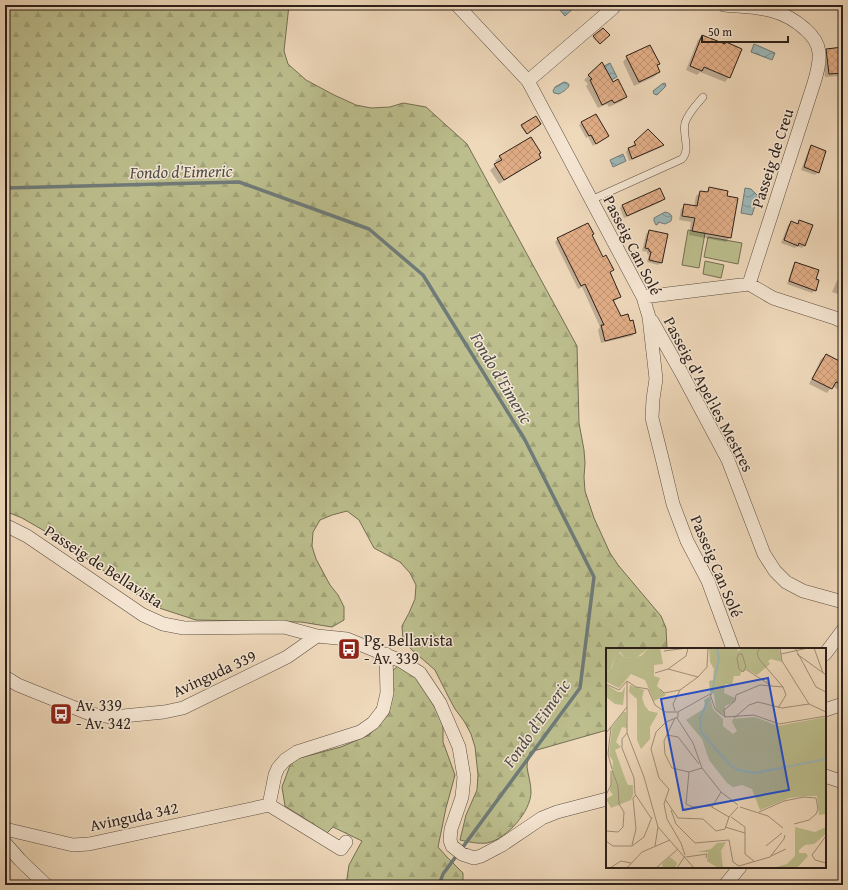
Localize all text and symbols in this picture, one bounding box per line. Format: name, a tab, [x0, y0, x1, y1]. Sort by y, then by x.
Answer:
scale bar	[702, 18, 788, 44]
text: 50 m	[708, 23, 732, 40]
street label: Passeig de Creu	[745, 105, 799, 211]
water label: Fondo d'Eimeric	[128, 158, 233, 184]
street label: Passeig Can Solé	[598, 191, 668, 299]
street label: Passeig d'Apel·les Mestres	[658, 312, 760, 476]
water label: Fondo d'Eimeric	[464, 327, 539, 429]
street label: Passeig Can Solé	[685, 511, 749, 621]
street label: Passeig de Bellavista	[40, 519, 168, 614]
place label: Pg. Bellavista - Av. 339	[364, 628, 453, 670]
bus stop icon: Pg. Bellavista - Av. 339	[336, 636, 362, 662]
street label: Avinguda 339	[168, 643, 260, 703]
inset map	[606, 648, 826, 868]
water label: Fondo d'Eimeric	[496, 674, 576, 773]
place label: Av. 339 - Av. 342	[76, 693, 131, 735]
bus stop icon: Av. 339 - Av. 342	[48, 701, 74, 727]
street label: Avinguda 342	[88, 795, 180, 837]

